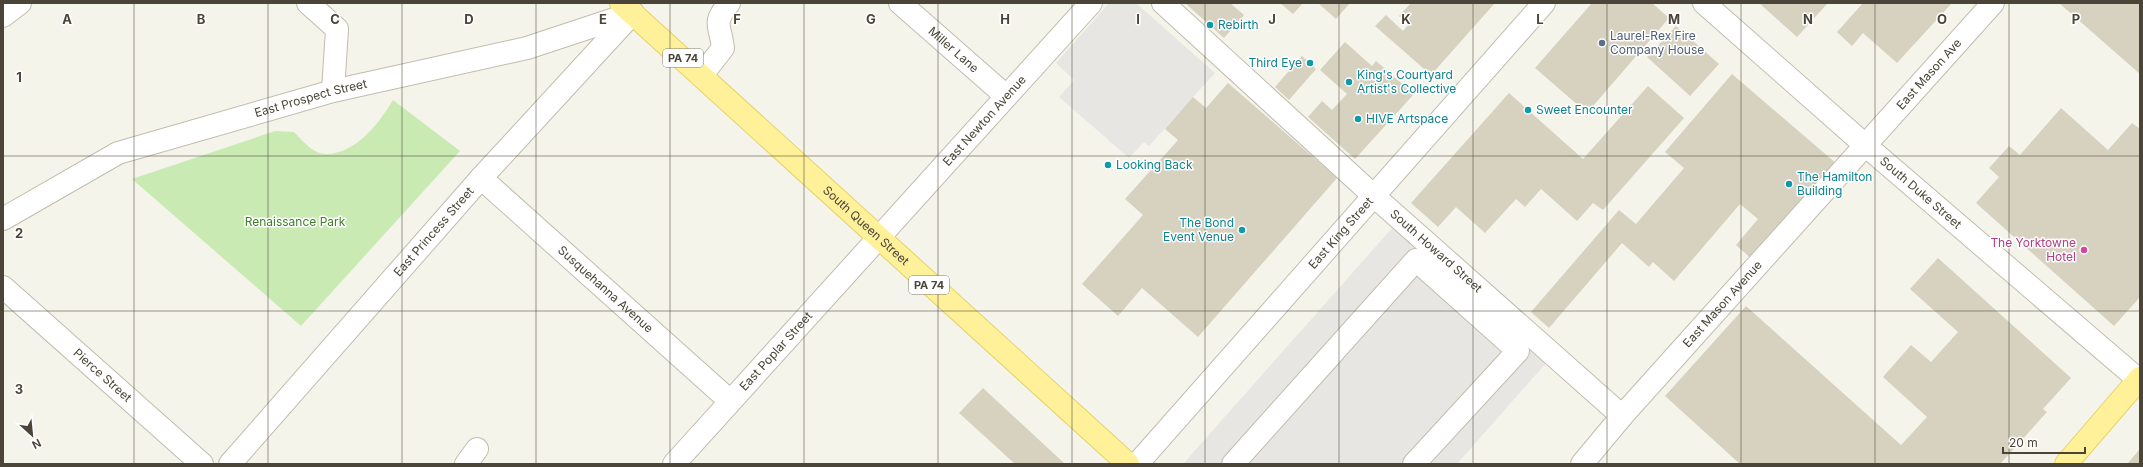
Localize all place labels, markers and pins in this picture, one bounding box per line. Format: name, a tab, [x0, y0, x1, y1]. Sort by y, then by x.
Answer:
place label: Rebirth	[1218, 17, 1259, 32]
marker: Rebirth	[1205, 20, 1215, 30]
place label: Laurel-Rex Fire Company House	[1610, 28, 1704, 57]
marker: Laurel-Rex Fire Company House	[1597, 38, 1607, 48]
place label: Third Eye	[1248, 55, 1302, 70]
marker: Third Eye	[1305, 58, 1315, 68]
place label: King's Courtyard Artist's Collective	[1357, 67, 1456, 96]
marker: King's Courtyard Artist's Collective	[1344, 77, 1354, 87]
place label: Sweet Encounter	[1536, 102, 1633, 117]
marker: Sweet Encounter	[1523, 105, 1533, 115]
place label: HIVE Artspace	[1366, 111, 1448, 126]
marker: HIVE Artspace	[1353, 114, 1363, 124]
place label: Looking Back	[1116, 157, 1193, 172]
marker: Looking Back	[1103, 160, 1113, 170]
place label: The Hamilton Building	[1797, 169, 1872, 198]
marker: The Hamilton Building	[1784, 179, 1794, 189]
place label: The Bond Event Venue	[1163, 215, 1234, 244]
marker: The Bond Event Venue	[1237, 225, 1247, 235]
place label: The Yorktowne Hotel	[1990, 235, 2076, 264]
marker: The Yorktowne Hotel	[2079, 245, 2089, 255]

